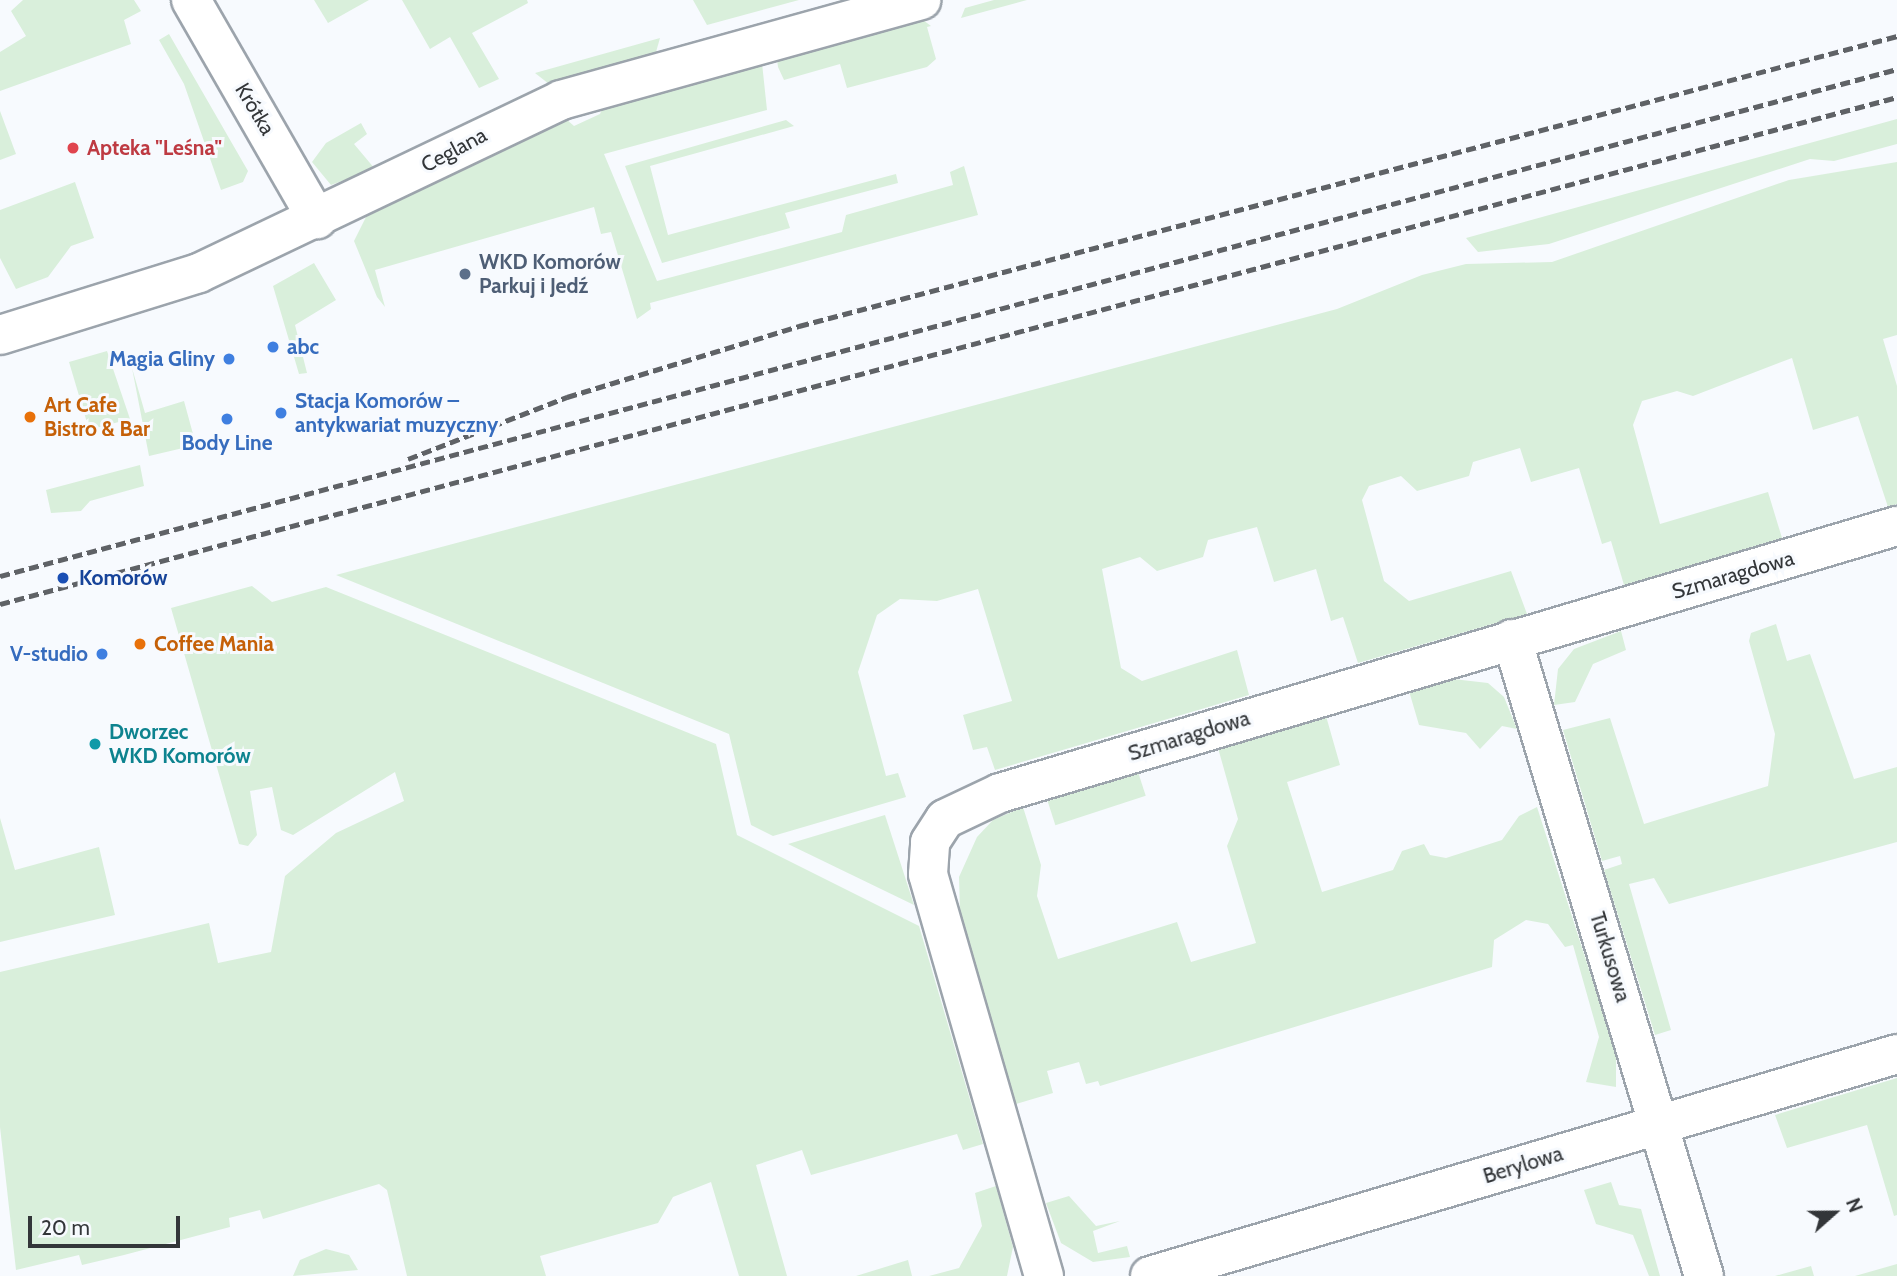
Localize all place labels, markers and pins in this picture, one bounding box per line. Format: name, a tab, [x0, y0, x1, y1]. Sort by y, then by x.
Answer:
place label: Apteka "Leśna"	[87, 135, 222, 161]
marker: Apteka "Leśna"	[65, 140, 81, 156]
place label: WKD Komorów Parkuj i Jedź	[479, 249, 621, 299]
marker: WKD Komorów Parkuj i Jedź	[457, 266, 473, 282]
place label: abc	[287, 334, 319, 360]
marker: abc	[265, 339, 281, 355]
place label: Magia Gliny	[109, 346, 215, 372]
marker: Magia Gliny	[221, 351, 237, 367]
place label: Stacja Komorów – antykwariat muzyczny	[295, 388, 498, 438]
place label: Art Cafe Bistro & Bar	[44, 392, 150, 442]
marker: Stacja Komorów – antykwariat muzyczny	[273, 405, 289, 421]
marker: Art Cafe Bistro & Bar	[22, 409, 38, 425]
marker: Body Line	[219, 411, 235, 427]
place label: Body Line	[181, 430, 273, 456]
place label: Komorów	[79, 565, 167, 591]
marker: Komorów	[53, 568, 73, 588]
place label: Coffee Mania	[154, 631, 274, 657]
marker: Coffee Mania	[132, 636, 148, 652]
place label: V-studio	[10, 641, 88, 667]
marker: V-studio	[94, 646, 110, 662]
place label: Dworzec WKD Komorów	[109, 719, 251, 769]
marker: Dworzec WKD Komorów	[87, 736, 103, 752]

